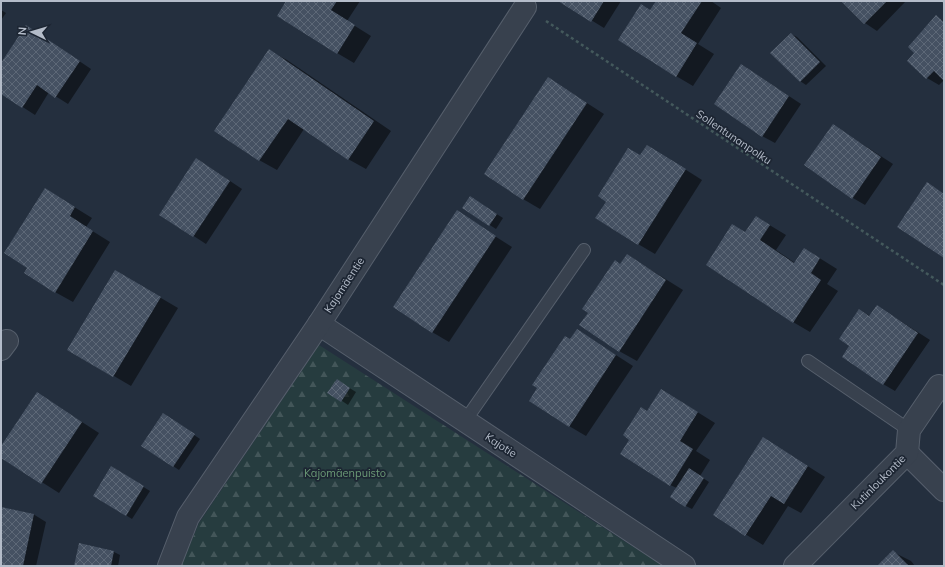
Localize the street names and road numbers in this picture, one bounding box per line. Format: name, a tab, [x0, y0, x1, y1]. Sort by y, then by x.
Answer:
street label: Sollentunanpolku	[694, 107, 774, 167]
street label: Kajomäentie	[321, 255, 367, 315]
street label: Kajotie	[483, 430, 519, 460]
street label: Kutinloukontie	[848, 452, 908, 512]

